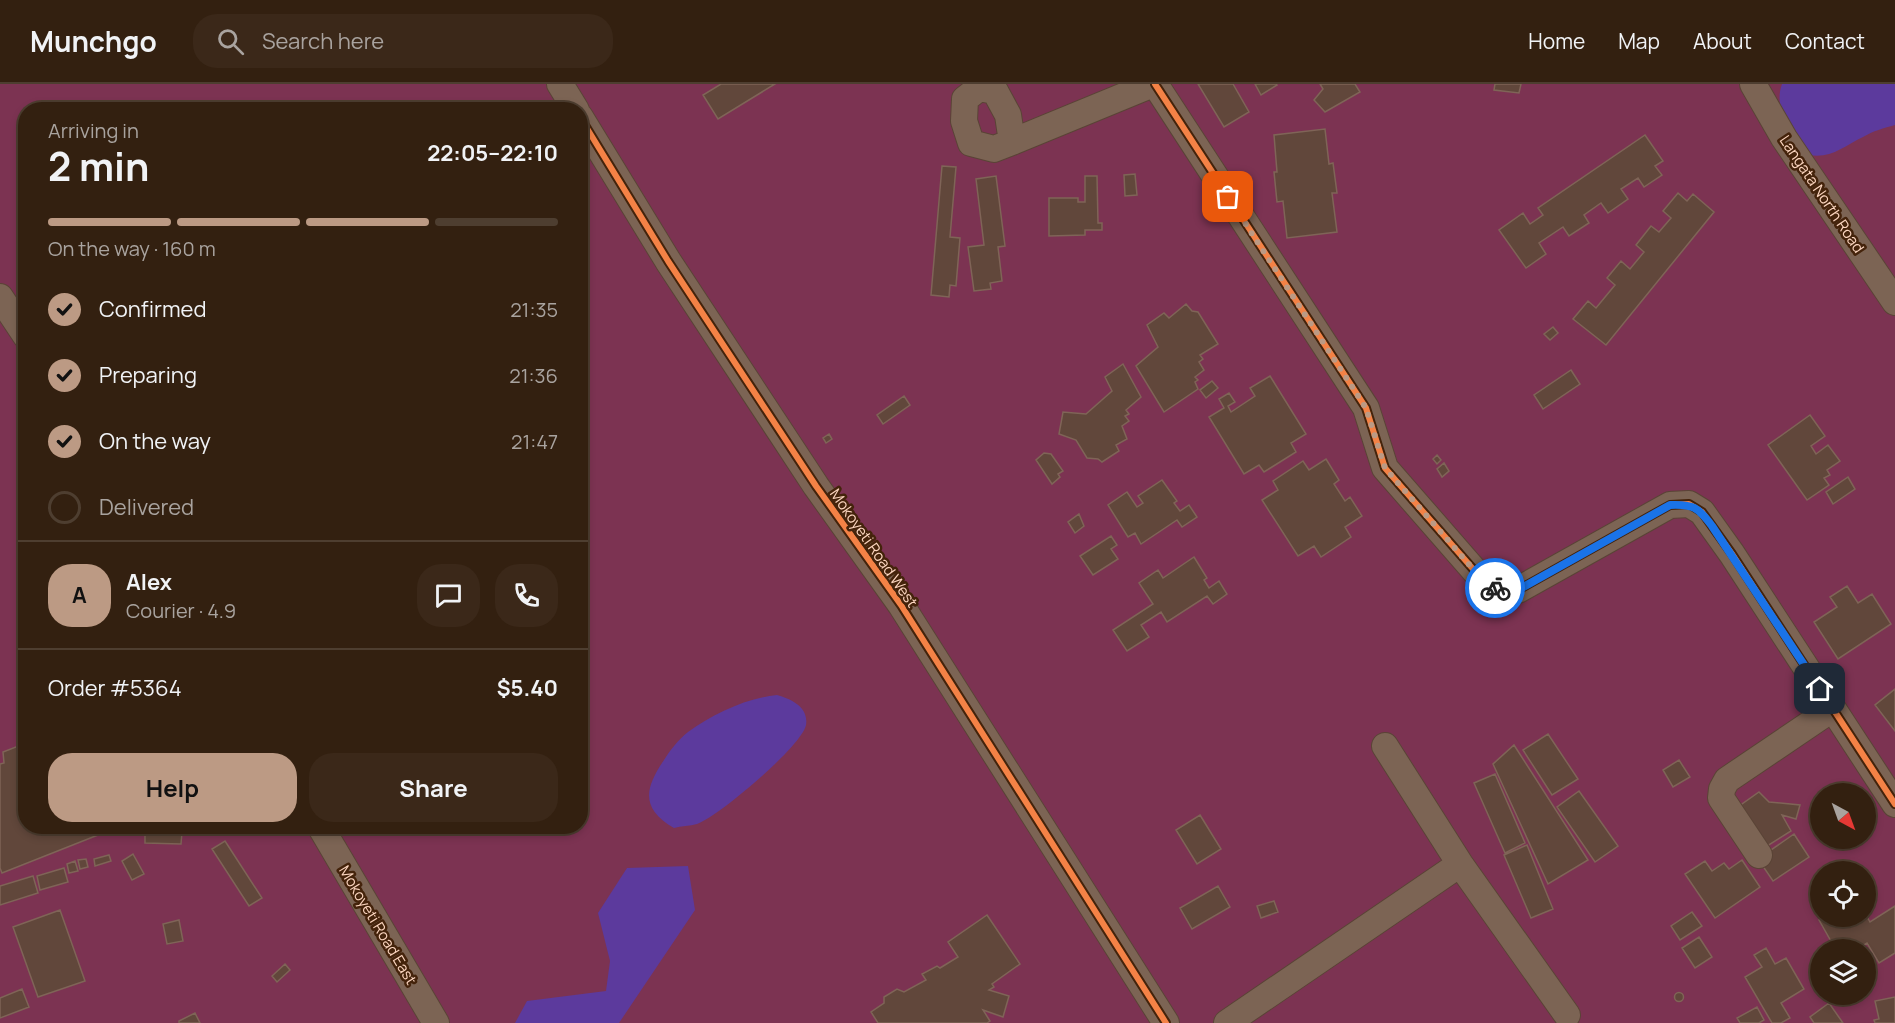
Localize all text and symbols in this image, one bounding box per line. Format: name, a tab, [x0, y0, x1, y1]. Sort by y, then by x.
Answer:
search box	[193, 14, 613, 68]
text: Munchgo	[30, 22, 157, 60]
icon: search	[214, 25, 247, 58]
text: Search here	[262, 26, 384, 56]
text: Home	[1528, 27, 1585, 55]
text: Map	[1618, 27, 1660, 55]
text: About	[1693, 27, 1752, 55]
text: Contact	[1785, 27, 1865, 55]
text: Arriving in	[48, 117, 139, 144]
street label: Langata North Road	[1775, 131, 1869, 257]
text: 22:05–22:10	[427, 138, 558, 168]
text: 2 min	[48, 139, 149, 193]
pin	[1202, 171, 1253, 222]
icon: bag	[1211, 180, 1244, 213]
text: On the way · 160 m	[48, 235, 216, 262]
icon: check	[48, 293, 81, 326]
text: Confirmed	[99, 294, 207, 324]
text: 21:35	[510, 296, 558, 323]
icon: check	[48, 359, 81, 392]
text: Preparing	[99, 360, 197, 390]
text: 21:36	[509, 362, 558, 389]
icon: check	[48, 425, 81, 458]
text: On the way	[99, 426, 211, 456]
text: 21:47	[511, 428, 558, 455]
street label: Mokoyeti Road West	[825, 484, 923, 612]
text: Delivered	[99, 492, 194, 522]
courier	[1465, 558, 1525, 618]
button: chat	[417, 564, 480, 627]
button: phone	[495, 564, 558, 627]
text: Alex	[126, 567, 172, 597]
icon: bike	[1479, 572, 1512, 605]
text: A	[72, 580, 87, 610]
text: Courier · 4.9	[126, 597, 236, 624]
pin	[1794, 663, 1845, 714]
icon: home	[1803, 672, 1836, 705]
text: Order #5364	[48, 673, 182, 703]
text: $5.40	[497, 673, 558, 703]
button: Help	[48, 753, 297, 822]
button: Share	[309, 753, 558, 822]
north arrow	[1810, 783, 1876, 849]
map controls	[1810, 783, 1876, 1005]
street label: Mokoyeti Road East	[334, 861, 422, 989]
button: locate	[1810, 861, 1876, 927]
button: layers	[1810, 939, 1876, 1005]

